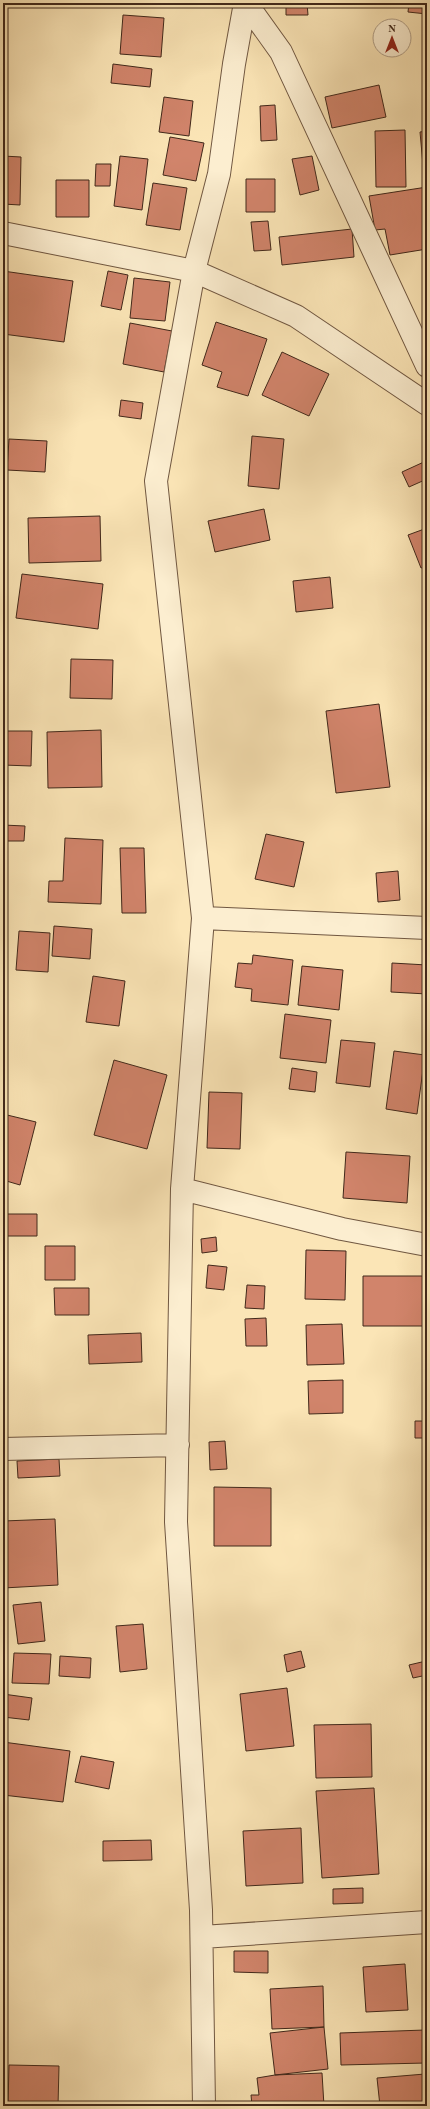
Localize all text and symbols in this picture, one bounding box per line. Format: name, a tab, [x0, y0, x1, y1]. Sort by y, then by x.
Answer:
north arrow	[372, 18, 412, 58]
text: N	[388, 24, 397, 35]

